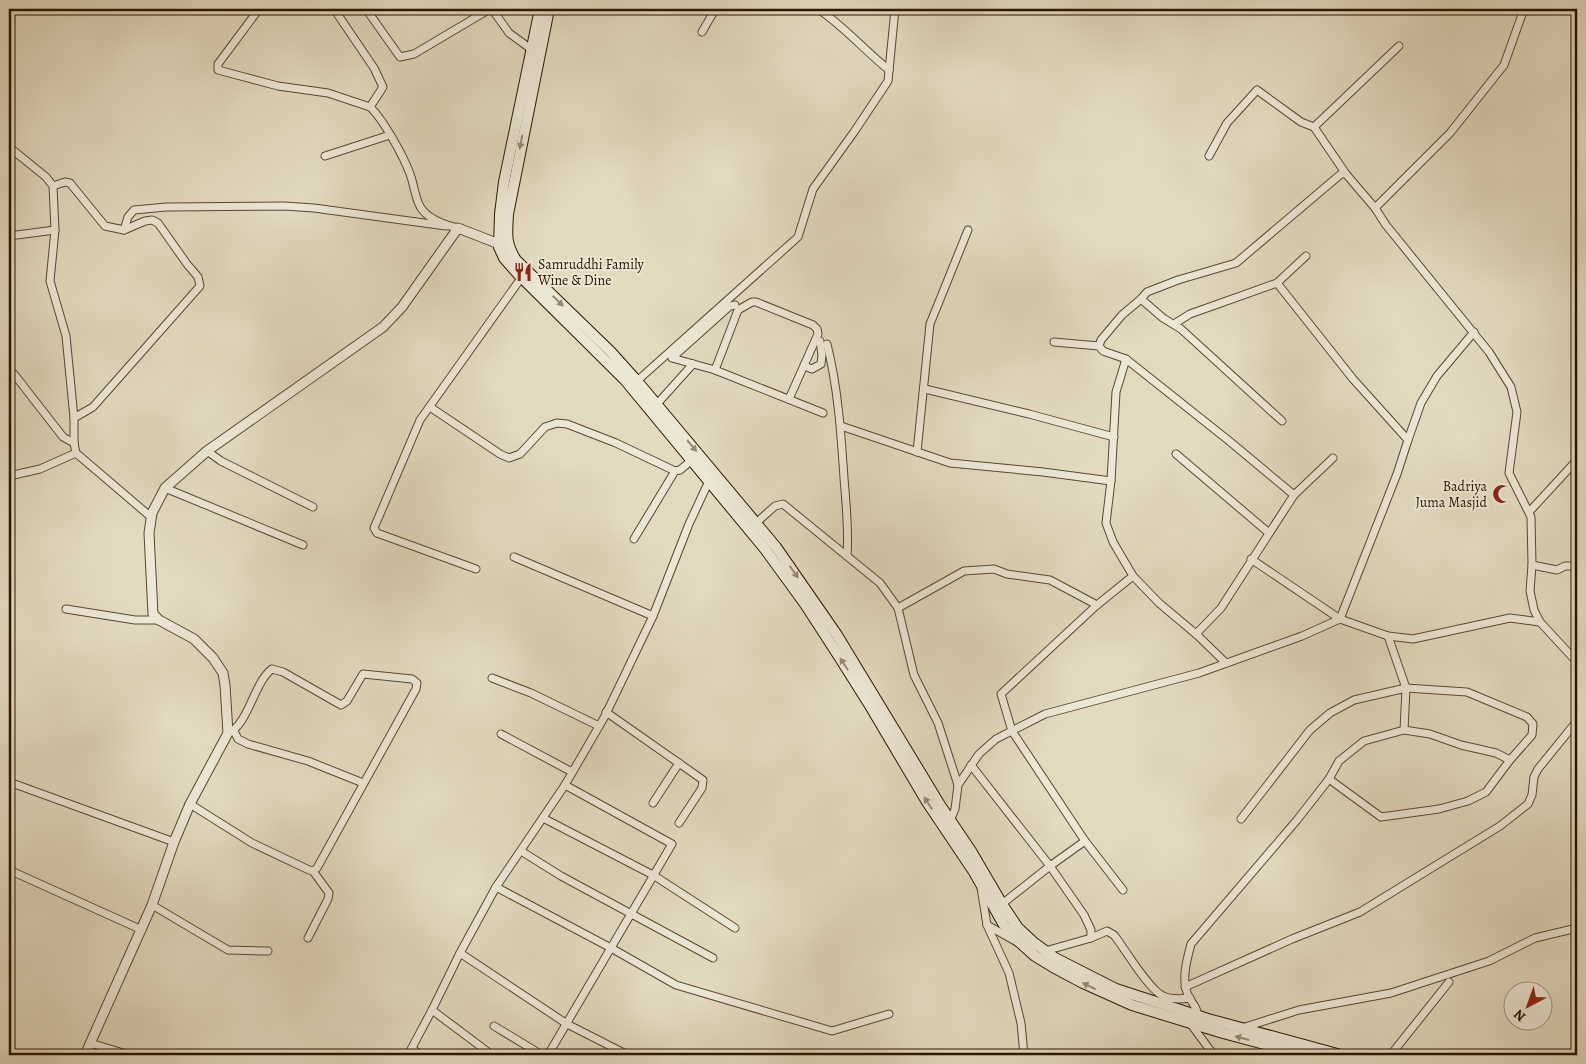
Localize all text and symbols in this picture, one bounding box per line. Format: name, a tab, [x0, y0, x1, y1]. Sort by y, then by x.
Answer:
one-way arrow	[517, 135, 525, 151]
place label: Samruddhi Family Wine & Dine	[537, 255, 645, 290]
restaurant icon: Samruddhi Family Wine & Dine	[512, 261, 534, 283]
one-way arrow	[552, 294, 564, 306]
one-way arrow	[686, 439, 697, 452]
place label: Badriya Juma Masjid	[1415, 477, 1487, 512]
mosque icon: Badriya Juma Masjid	[1491, 483, 1513, 505]
one-way arrow	[789, 565, 799, 579]
one-way arrow	[839, 657, 848, 670]
one-way arrow	[923, 796, 932, 809]
one-way arrow	[1082, 982, 1096, 990]
north arrow	[1504, 982, 1554, 1032]
text: N	[1510, 1005, 1530, 1026]
one-way arrow	[1235, 1034, 1250, 1042]

